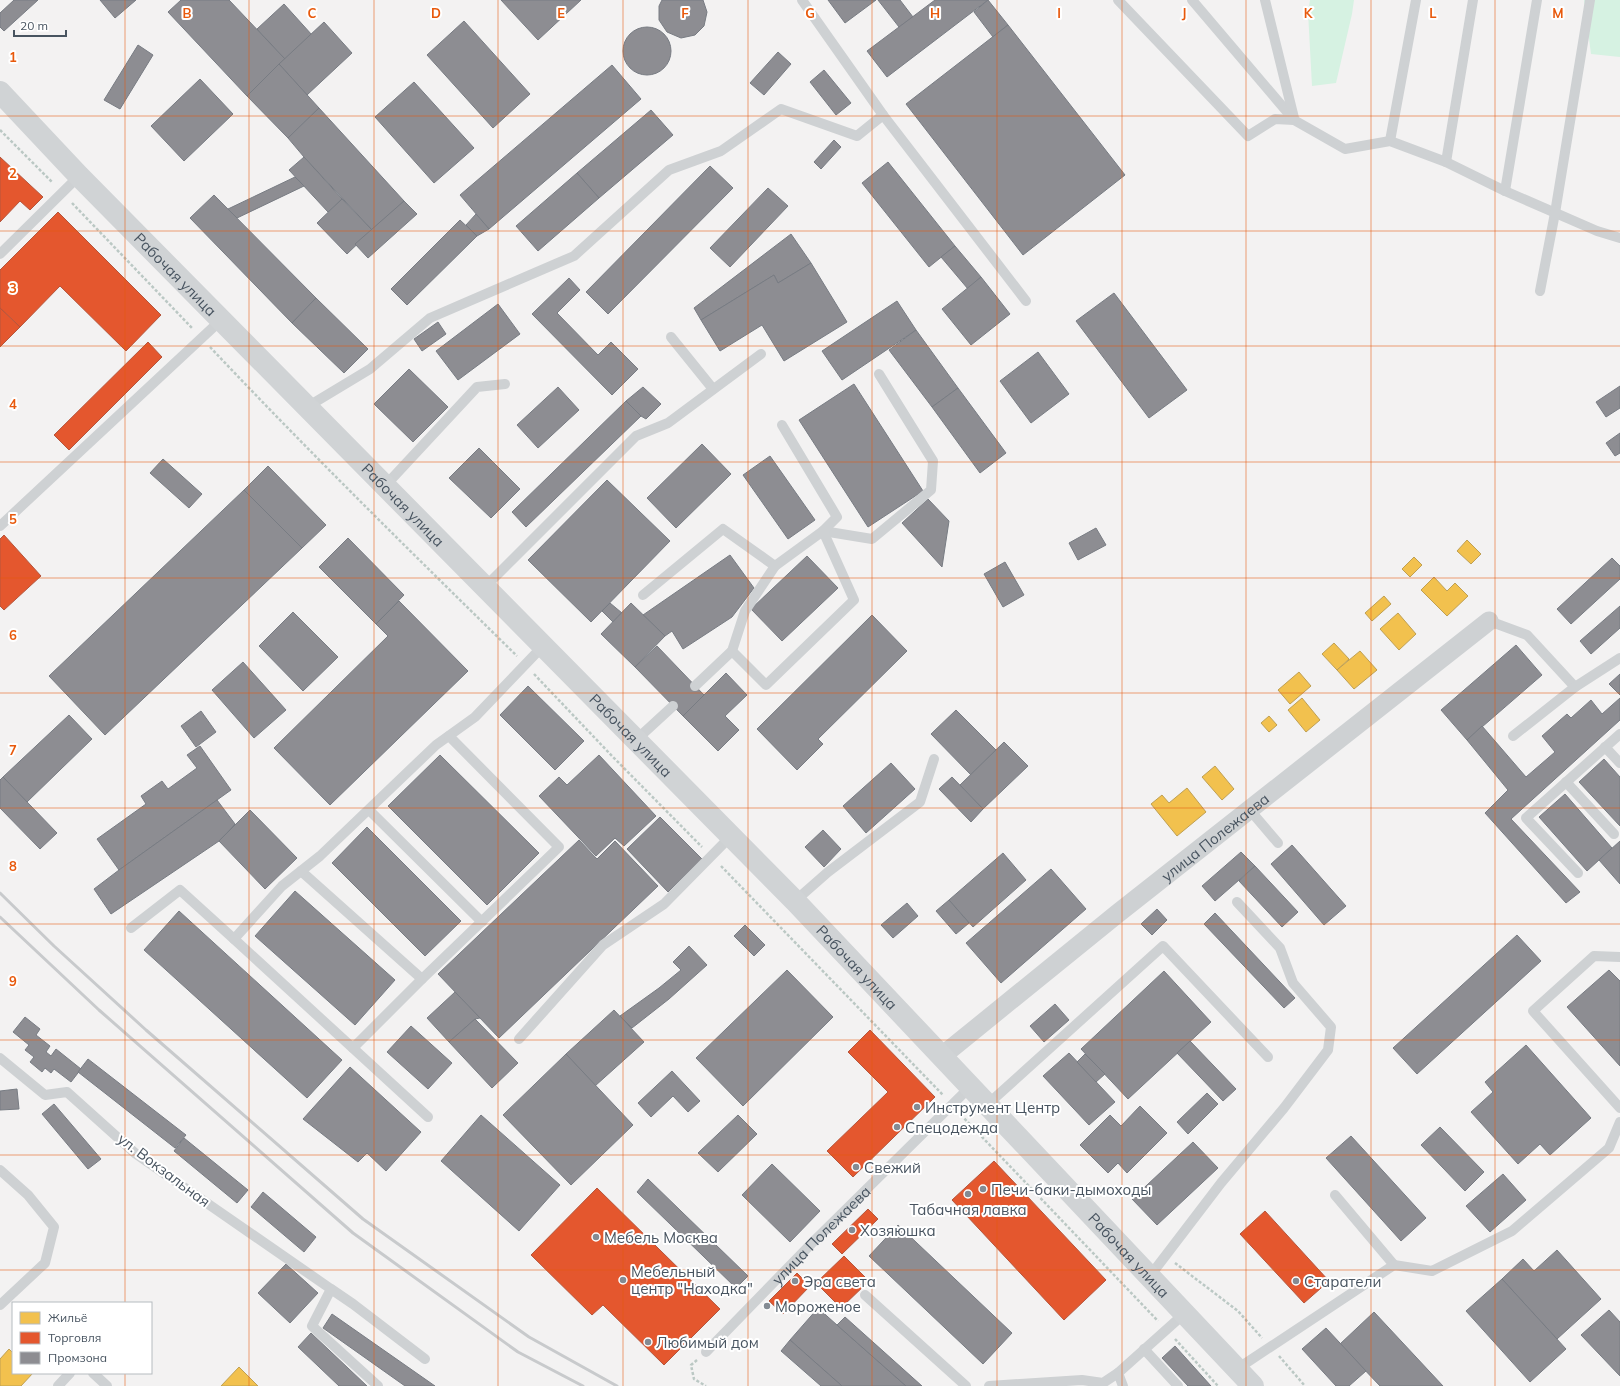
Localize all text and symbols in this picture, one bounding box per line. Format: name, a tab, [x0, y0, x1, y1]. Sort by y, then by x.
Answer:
text: B	[183, 5, 192, 21]
text: C	[308, 5, 317, 21]
text: D	[431, 5, 441, 21]
text: E	[557, 5, 565, 21]
text: F	[681, 5, 689, 21]
text: G	[805, 5, 815, 21]
text: H	[930, 5, 940, 21]
text: I	[1057, 5, 1061, 21]
text: J	[1182, 5, 1186, 21]
text: K	[1304, 5, 1314, 21]
text: L	[1429, 5, 1437, 21]
text: M	[1552, 5, 1564, 21]
scale bar	[14, 12, 66, 38]
text: 20 m	[20, 18, 48, 33]
text: 1	[9, 49, 17, 65]
text: 2	[9, 165, 17, 181]
street label: Рабочая улица	[130, 228, 221, 320]
text: 3	[9, 280, 17, 296]
text: 4	[9, 396, 17, 412]
street label: Рабочая улица	[358, 459, 449, 550]
text: 5	[9, 511, 17, 527]
text: 6	[9, 627, 17, 643]
street label: Рабочая улица	[586, 689, 676, 781]
text: 7	[9, 742, 17, 758]
street label: улица Полежаева	[1157, 789, 1273, 885]
text: 8	[9, 858, 17, 874]
street label: Рабочая улица	[813, 921, 902, 1013]
text: 9	[9, 973, 17, 989]
place label: Инструмент Центр	[925, 1098, 1060, 1117]
marker: Инструмент Центр	[912, 1102, 922, 1112]
place label: Спецодежда	[905, 1118, 998, 1137]
marker: Спецодежда	[892, 1122, 902, 1132]
street label: ул. Вокзальная	[114, 1129, 214, 1211]
place label: Свежий	[864, 1158, 921, 1177]
marker: Свежий	[851, 1162, 861, 1172]
place label: Печи-баки-дымоходы	[991, 1180, 1151, 1199]
street label: улица Полежаева	[768, 1181, 874, 1288]
marker: Печи-баки-дымоходы	[978, 1184, 988, 1194]
marker: Табачная лавка	[963, 1189, 973, 1199]
place label: Табачная лавка	[909, 1200, 1027, 1219]
street label: Рабочая улица	[1085, 1208, 1174, 1301]
place label: Хозяюшка	[860, 1221, 936, 1240]
marker: Хозяюшка	[847, 1225, 857, 1235]
place label: Мебель Москва	[604, 1228, 718, 1247]
marker: Мебель Москва	[591, 1232, 601, 1242]
place label: Мебельный центр "Находка"	[631, 1262, 753, 1298]
place label: Эра света	[803, 1272, 876, 1291]
place label: Старатели	[1304, 1272, 1381, 1291]
marker: Мебельный центр "Находка"	[618, 1275, 628, 1285]
marker: Эра света	[790, 1276, 800, 1286]
marker: Старатели	[1291, 1276, 1301, 1286]
place label: Мороженое	[775, 1297, 861, 1316]
marker: Мороженое	[762, 1301, 772, 1311]
legend	[12, 1302, 152, 1374]
text: Жильё	[48, 1310, 88, 1325]
text: Торговля	[48, 1330, 101, 1345]
place label: Любимый дом	[656, 1333, 759, 1352]
marker: Любимый дом	[643, 1337, 653, 1347]
text: Промзона	[48, 1350, 107, 1365]

